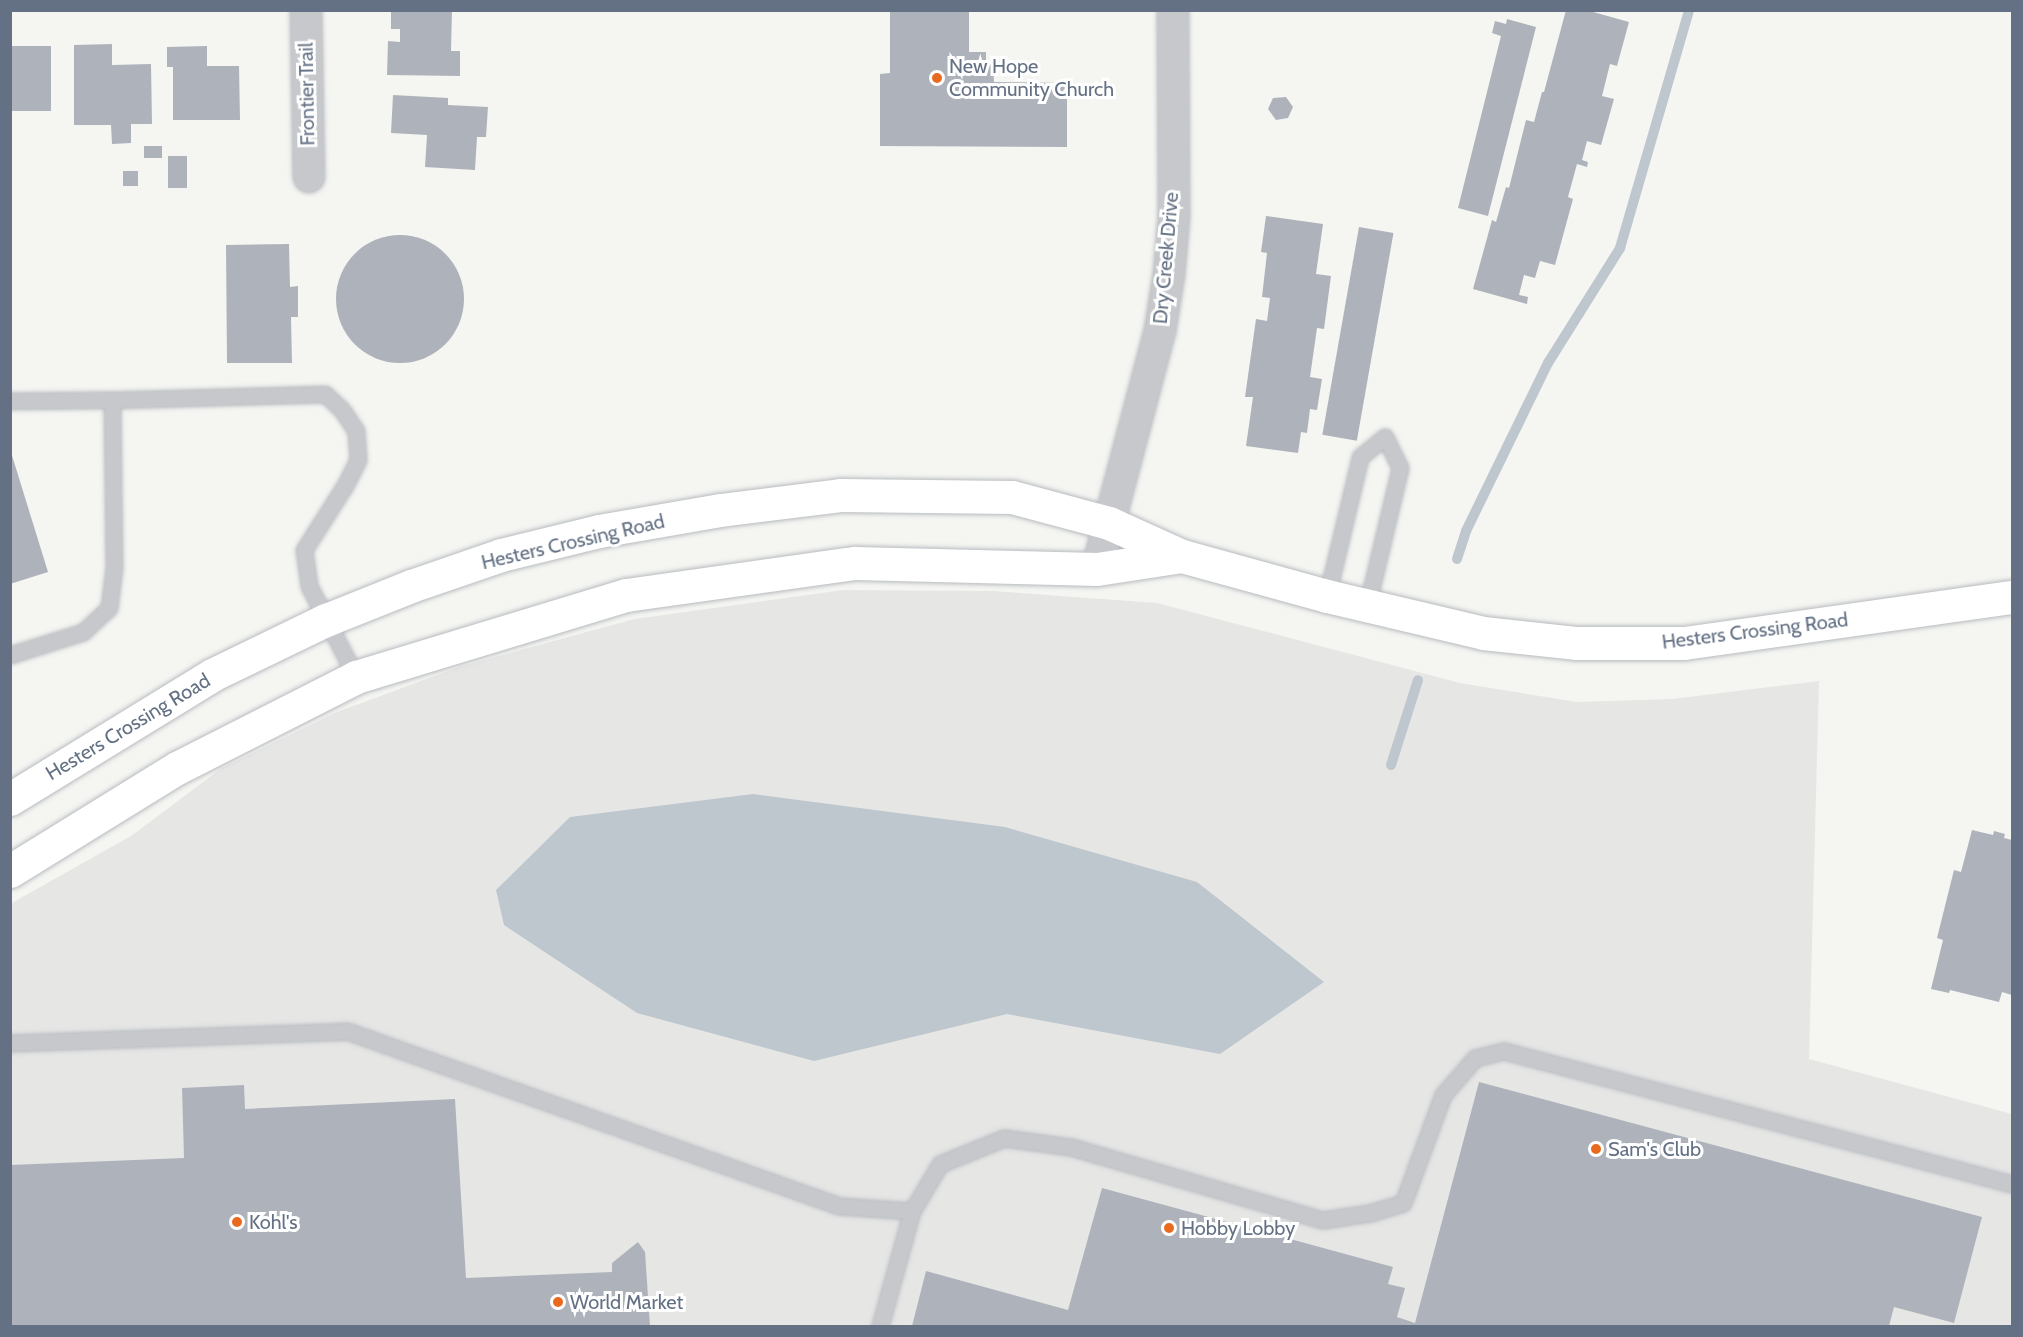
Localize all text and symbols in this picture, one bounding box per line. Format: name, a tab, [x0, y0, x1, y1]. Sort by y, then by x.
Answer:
street label: Frontier Trail	[294, 42, 320, 146]
place label: New Hope Community Church	[949, 54, 1114, 101]
marker: New Hope Community Church	[930, 71, 944, 85]
street label: Dry Creek Drive	[1148, 191, 1184, 325]
street label: Hesters Crossing Road	[479, 509, 667, 575]
street label: Hesters Crossing Road	[1661, 608, 1849, 654]
street label: Hesters Crossing Road	[41, 668, 215, 786]
place label: Sam's Club	[1608, 1137, 1701, 1161]
marker: Sam's Club	[1589, 1142, 1603, 1156]
place label: Kohl's	[249, 1210, 297, 1234]
marker: Kohl's	[230, 1215, 244, 1229]
place label: Hobby Lobby	[1181, 1216, 1295, 1240]
marker: Hobby Lobby	[1162, 1221, 1176, 1235]
place label: World Market	[570, 1290, 683, 1314]
marker: World Market	[551, 1295, 565, 1309]

